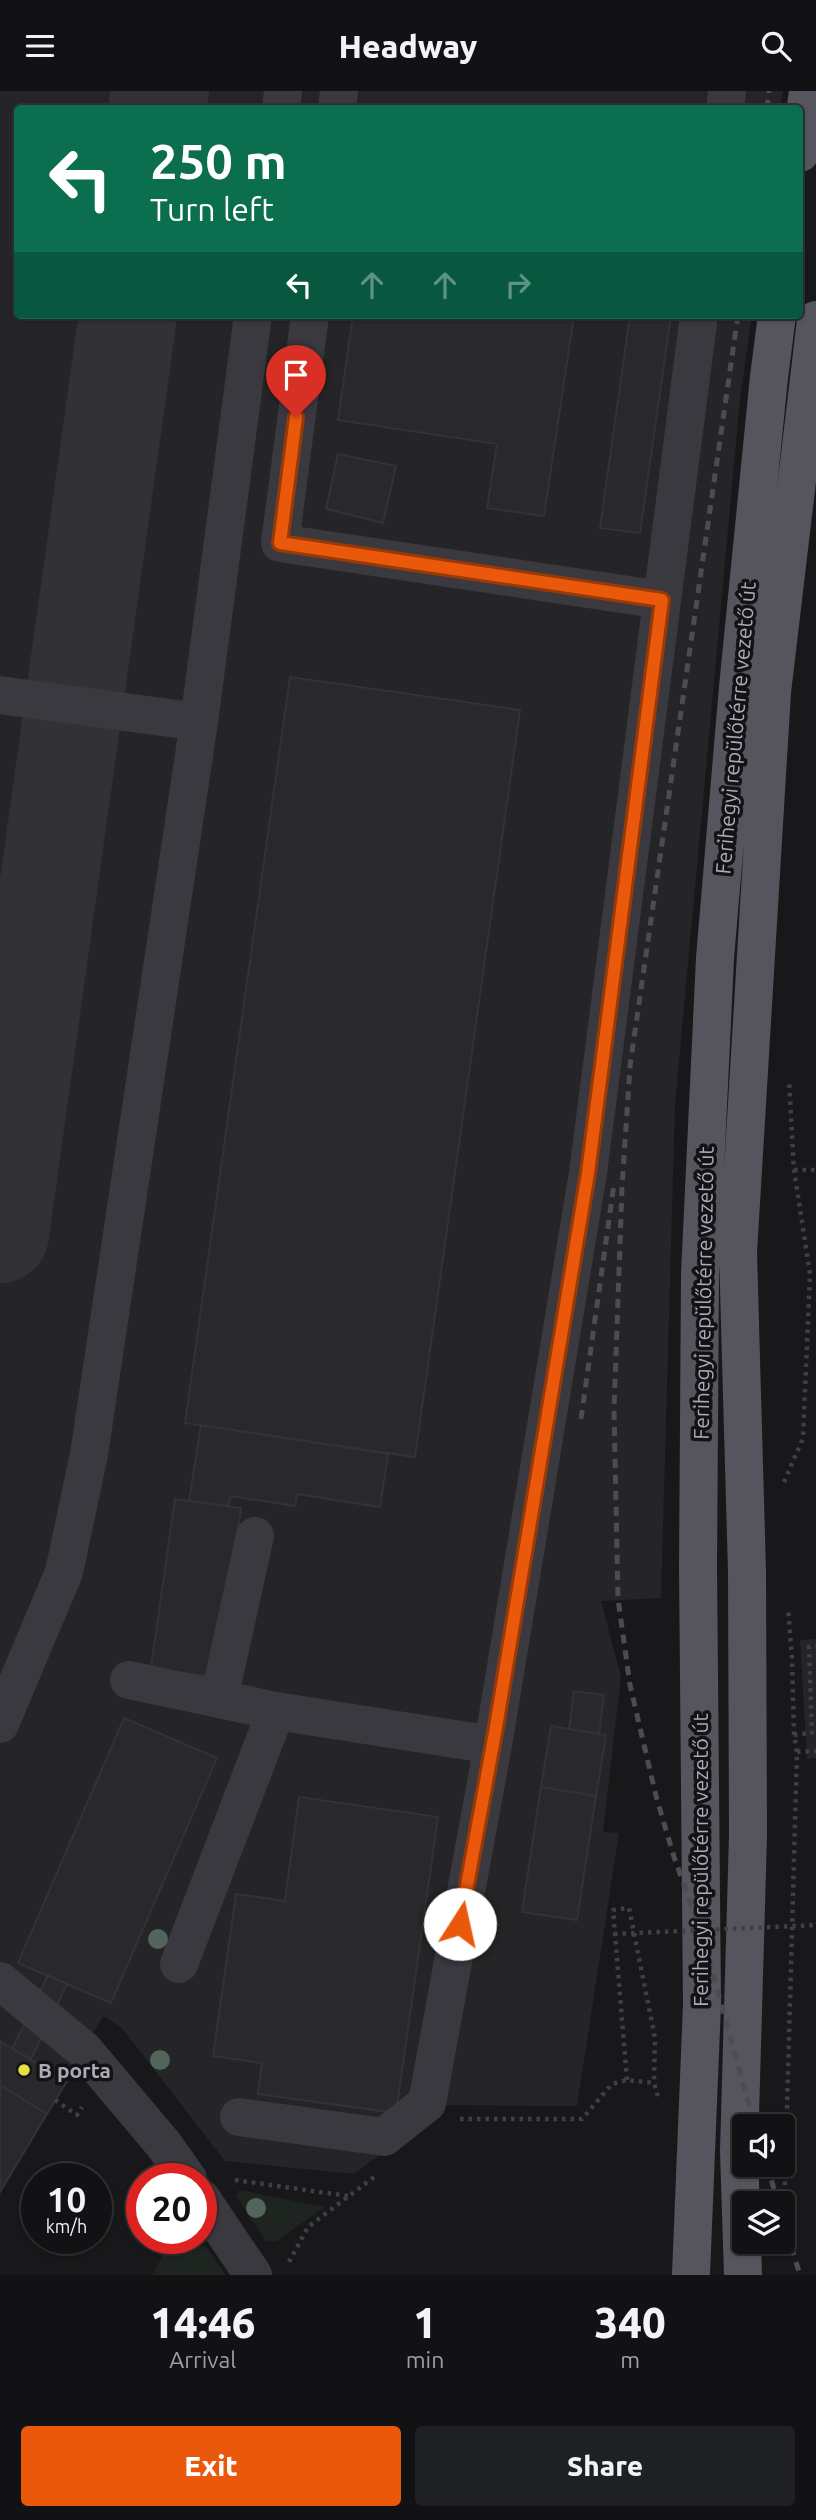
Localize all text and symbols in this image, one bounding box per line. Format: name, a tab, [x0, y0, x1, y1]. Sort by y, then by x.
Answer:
icon: menu	[21, 27, 59, 65]
icon: search	[757, 27, 795, 65]
text: Headway	[339, 28, 477, 64]
icon: left	[35, 133, 126, 224]
text: 250 m	[150, 133, 287, 188]
text: Turn left	[150, 191, 274, 227]
icon: left	[280, 266, 318, 304]
icon: ahead	[353, 266, 391, 304]
icon: ahead	[426, 266, 464, 304]
icon: right	[499, 266, 537, 304]
pin	[266, 345, 326, 417]
icon: arrive	[277, 356, 315, 394]
street label: Ferihegyi repülőtérre vezető út	[710, 581, 760, 875]
street label: Ferihegyi repülőtérre vezető út	[688, 1146, 718, 1440]
street label: Ferihegyi repülőtérre vezető út	[688, 1713, 712, 2007]
position arrow	[423, 1887, 497, 1961]
place label: B porta	[38, 2058, 111, 2082]
marker: B porta	[16, 2062, 32, 2078]
map controls	[732, 2114, 795, 2254]
button: sound	[732, 2114, 795, 2177]
speed limit sign: 20	[126, 2163, 217, 2254]
text: 10	[47, 2179, 86, 2219]
button: layers	[732, 2191, 795, 2254]
text: km/h	[46, 2216, 87, 2236]
text: 14:46	[150, 2299, 255, 2346]
text: 1	[413, 2299, 437, 2346]
text: 340	[595, 2299, 666, 2346]
text: Arrival	[169, 2347, 236, 2372]
text: min	[406, 2347, 444, 2372]
text: m	[620, 2347, 640, 2372]
button: Exit	[21, 2426, 401, 2506]
button: Share	[415, 2426, 795, 2506]

